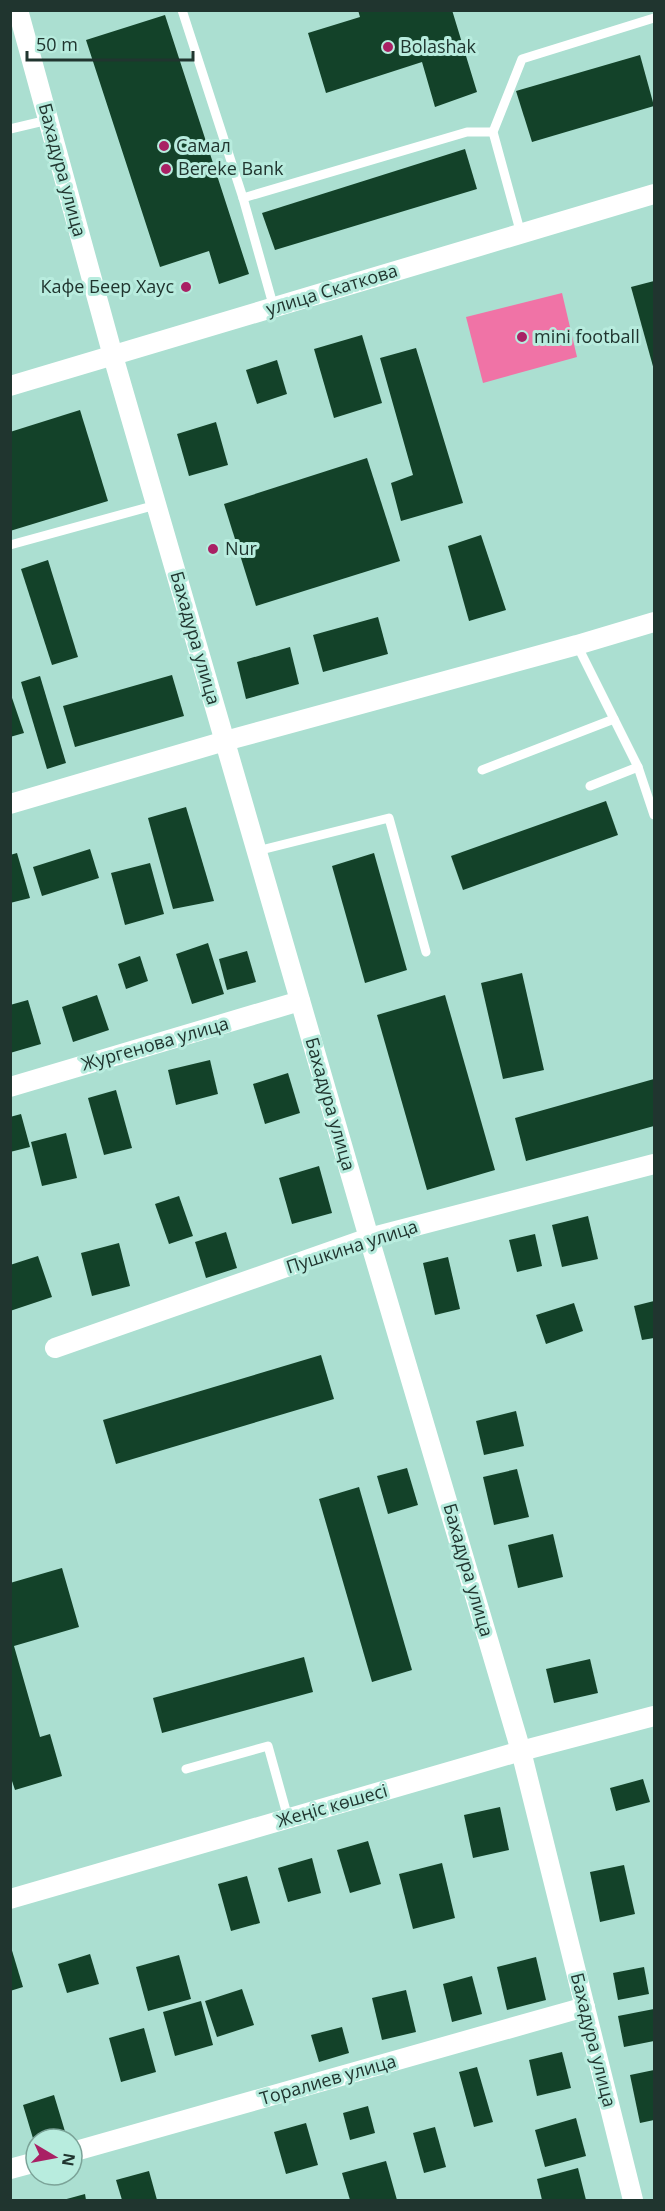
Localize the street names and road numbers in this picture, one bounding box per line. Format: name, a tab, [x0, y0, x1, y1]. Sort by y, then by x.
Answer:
street label: Бахадура улица	[34, 100, 92, 239]
street label: улица Скаткова	[263, 258, 400, 320]
street label: Бахадура улица	[165, 568, 226, 707]
street label: Жургенова улица	[78, 1011, 231, 1076]
street label: Бахадура улица	[300, 1034, 361, 1173]
street label: Пушкина улица	[283, 1213, 421, 1279]
street label: Бахадура улица	[438, 1500, 499, 1639]
street label: Жеңіс көшесі	[274, 1778, 390, 1832]
street label: Бахадура улица	[566, 1970, 622, 2109]
street label: Торалиев улица	[257, 2048, 399, 2110]

